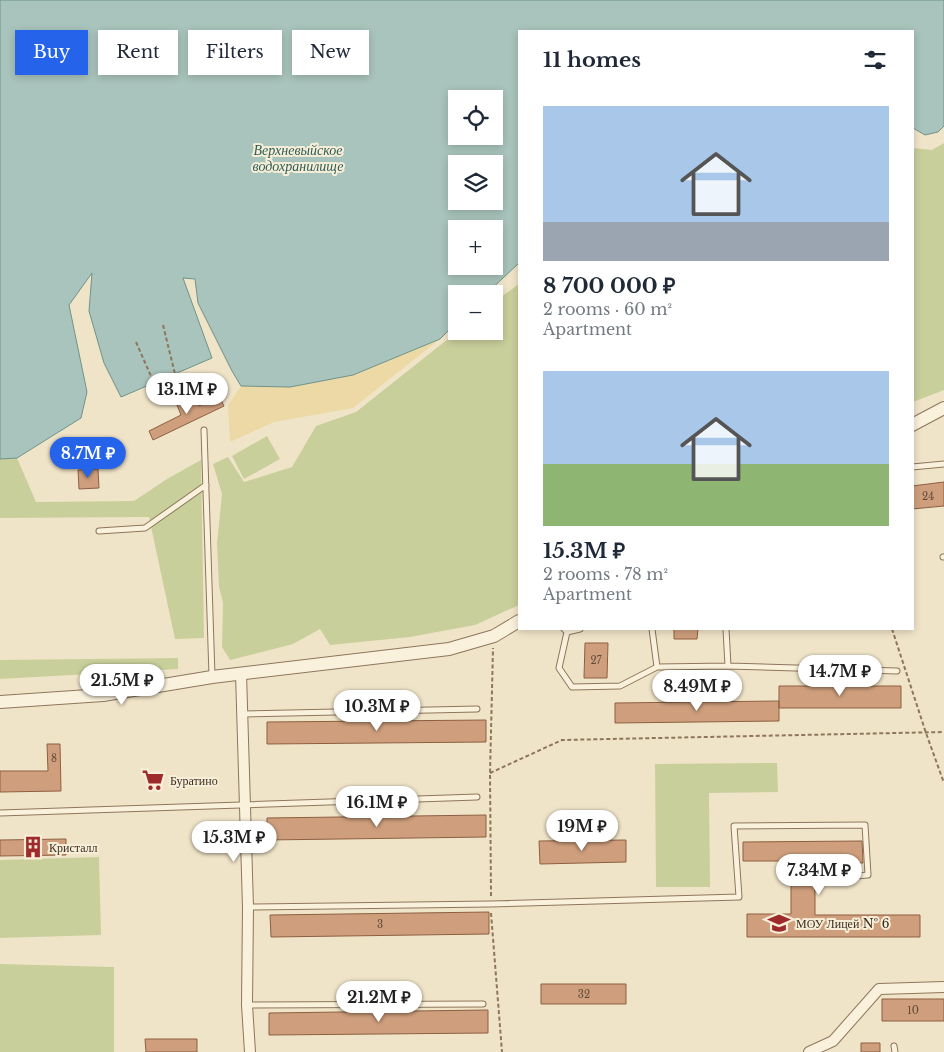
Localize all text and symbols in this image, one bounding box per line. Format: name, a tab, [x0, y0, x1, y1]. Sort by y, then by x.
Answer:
chip: Buy	[15, 30, 88, 75]
chip: Rent	[98, 30, 178, 75]
chip: Filters	[188, 30, 282, 75]
chip: New	[292, 30, 369, 75]
icon: filters	[861, 46, 889, 74]
text: 11 homes	[543, 47, 641, 73]
map controls	[448, 90, 503, 340]
button: locate	[448, 90, 503, 145]
icon: home	[671, 139, 761, 229]
water label: Верхневыйское водохранилище	[253, 141, 343, 175]
button: layers	[448, 155, 503, 210]
button: +	[448, 220, 503, 275]
text: 8 700 000 ₽	[543, 273, 675, 299]
button: −	[448, 285, 503, 340]
text: 2 rooms · 60 m²	[543, 299, 672, 319]
text: Apartment	[543, 319, 632, 339]
pin: 13.1M ₽	[141, 372, 233, 415]
text: 13.1M ₽	[157, 379, 217, 399]
icon: home	[671, 404, 761, 494]
pin: 8.7M ₽	[47, 436, 129, 479]
text: 8.7M ₽	[61, 443, 115, 463]
house number: 24	[922, 490, 934, 503]
text: 15.3M ₽	[543, 538, 625, 564]
text: 2 rooms · 78 m²	[543, 564, 668, 584]
text: Apartment	[543, 584, 632, 604]
house number: 27	[590, 654, 603, 667]
pin: 14.7M ₽	[794, 654, 886, 697]
text: 14.7M ₽	[809, 661, 871, 681]
pin: 21.5M ₽	[76, 664, 168, 706]
text: 21.5M ₽	[91, 670, 153, 690]
pin: 8.49M ₽	[651, 670, 743, 712]
text: 8.49M ₽	[663, 676, 731, 696]
pin: 10.3M ₽	[331, 690, 423, 732]
text: 10.3M ₽	[345, 696, 409, 716]
house number: 8	[51, 752, 57, 765]
supermarket icon: Буратино	[140, 767, 166, 793]
place label: Буратино	[170, 773, 218, 788]
pin: 16.1M ₽	[331, 786, 423, 828]
text: 16.1M ₽	[347, 792, 407, 812]
pin: 19M ₽	[547, 810, 617, 852]
text: 19M ₽	[557, 816, 607, 836]
pin: 15.3M ₽	[188, 820, 280, 863]
text: 15.3M ₽	[203, 827, 265, 847]
building icon: Кристалл	[20, 834, 46, 860]
place label: Кристалл	[49, 840, 98, 855]
pin: 7.34M ₽	[773, 854, 865, 896]
text: 7.34M ₽	[787, 860, 851, 880]
school or university icon: МОУ Лицей № 6	[766, 910, 792, 936]
place label: МОУ Лицей № 6	[796, 916, 890, 931]
house number: 3	[377, 918, 383, 931]
pin: 21.2M ₽	[333, 980, 425, 1023]
text: 21.2M ₽	[347, 987, 411, 1007]
house number: 32	[578, 988, 590, 1001]
house number: 10	[907, 1004, 919, 1017]

